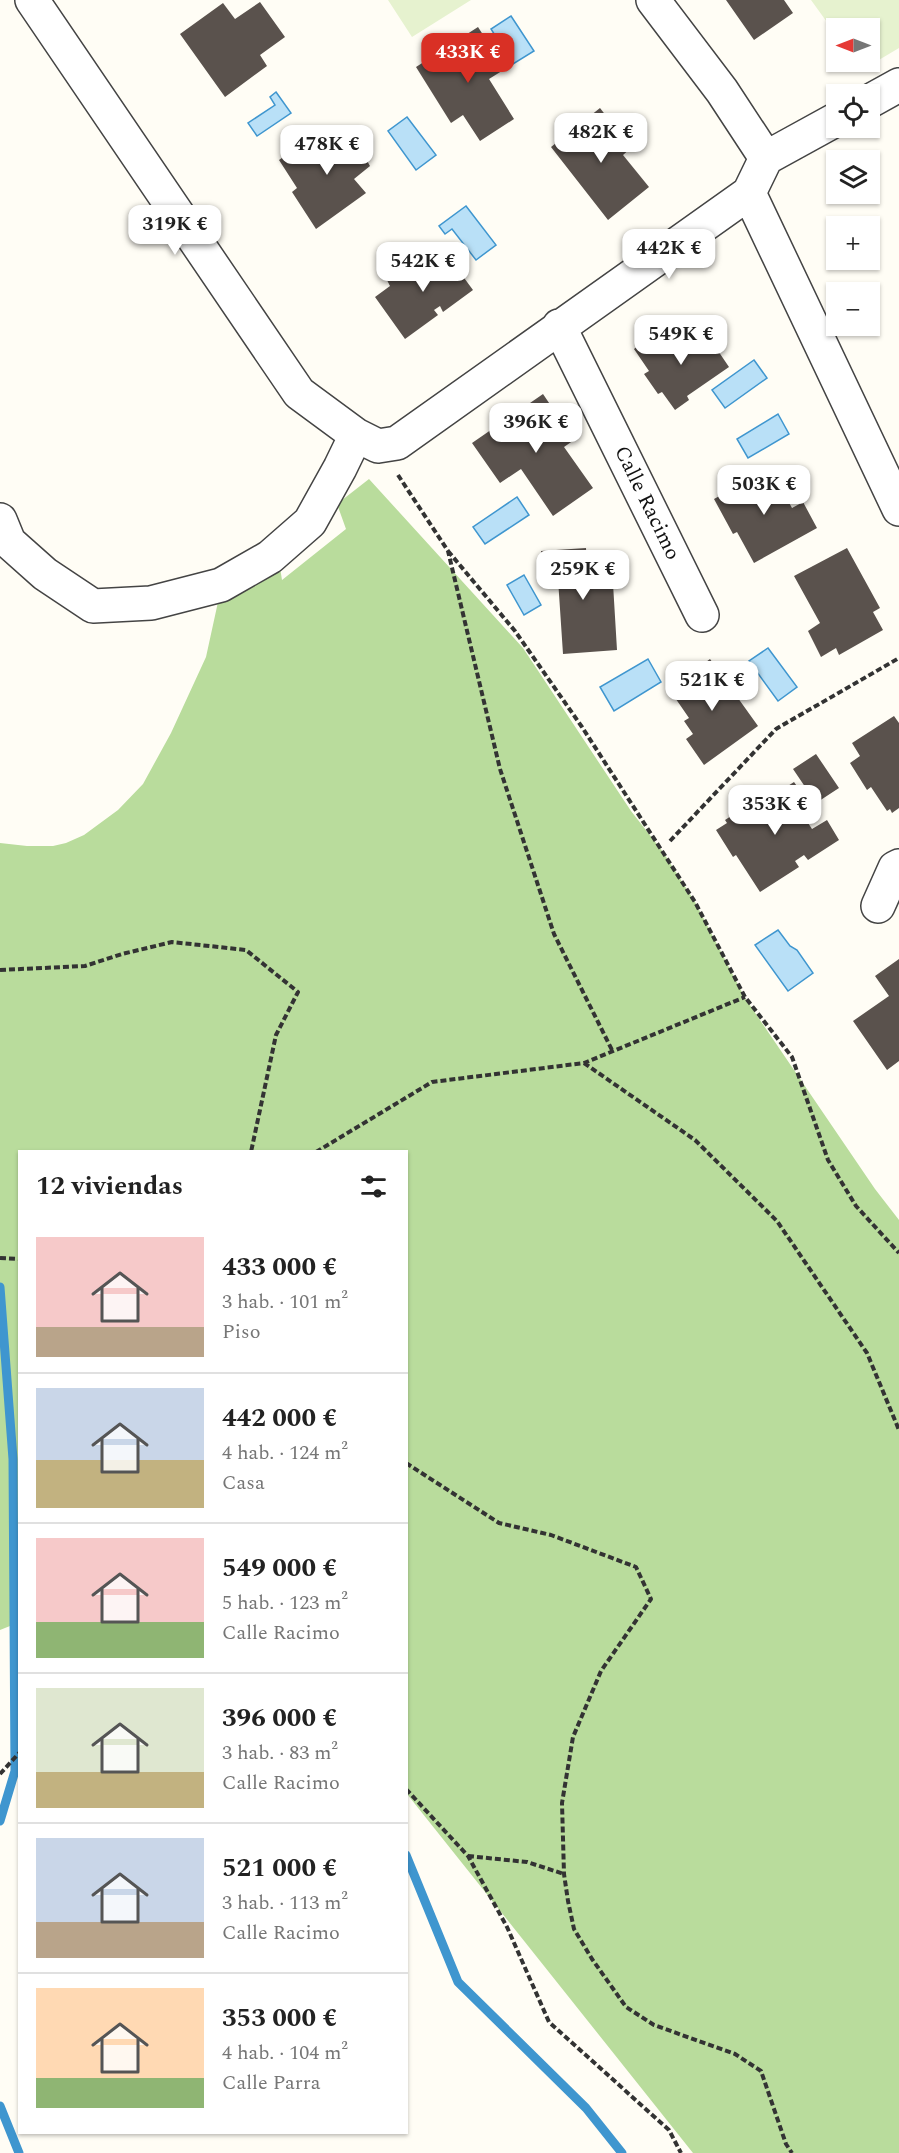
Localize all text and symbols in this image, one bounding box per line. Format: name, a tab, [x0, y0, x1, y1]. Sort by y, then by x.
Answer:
north arrow	[826, 18, 880, 72]
map controls	[826, 18, 880, 336]
pin: 433K €	[419, 33, 517, 84]
text: 433K €	[435, 37, 501, 67]
button: locate	[826, 84, 880, 138]
pin: 482K €	[552, 113, 650, 164]
text: 482K €	[568, 117, 634, 147]
pin: 478K €	[278, 125, 376, 176]
text: 478K €	[294, 129, 360, 159]
button: layers	[826, 150, 880, 204]
pin: 319K €	[126, 205, 224, 256]
text: 319K €	[142, 209, 208, 239]
button: +	[826, 216, 880, 270]
pin: 442K €	[620, 229, 718, 280]
text: 442K €	[636, 233, 702, 263]
pin: 542K €	[374, 242, 472, 293]
text: 542K €	[390, 246, 456, 276]
button: −	[826, 282, 880, 336]
pin: 549K €	[632, 315, 730, 366]
text: 549K €	[648, 319, 714, 349]
pin: 396K €	[487, 403, 585, 454]
text: 396K €	[503, 407, 569, 437]
street label: Calle Racimo	[606, 440, 688, 566]
pin: 503K €	[715, 465, 813, 516]
text: 503K €	[731, 469, 797, 499]
pin: 259K €	[534, 550, 632, 601]
text: 259K €	[550, 554, 616, 584]
pin: 521K €	[663, 661, 761, 712]
text: 521K €	[679, 665, 745, 695]
pin: 353K €	[726, 785, 824, 836]
text: 353K €	[742, 789, 808, 819]
text: 12 viviendas	[36, 1166, 183, 1206]
icon: filters	[357, 1170, 390, 1203]
text: 433 000 €	[222, 1247, 337, 1287]
icon: home	[84, 1261, 156, 1333]
text: 3 hab. · 101 m²	[222, 1287, 348, 1317]
text: Piso	[222, 1317, 260, 1347]
text: 442 000 €	[222, 1398, 337, 1438]
icon: home	[84, 1412, 156, 1484]
text: 4 hab. · 124 m²	[222, 1438, 348, 1468]
text: Casa	[222, 1468, 265, 1498]
text: 549 000 €	[222, 1548, 337, 1588]
icon: home	[84, 1562, 156, 1634]
text: 5 hab. · 123 m²	[222, 1588, 348, 1618]
text: Calle Racimo	[222, 1618, 340, 1648]
text: 396 000 €	[222, 1698, 337, 1738]
icon: home	[84, 1712, 156, 1784]
text: 3 hab. · 83 m²	[222, 1738, 338, 1768]
text: Calle Racimo	[222, 1768, 340, 1798]
text: 521 000 €	[222, 1848, 337, 1888]
icon: home	[84, 1862, 156, 1934]
text: 3 hab. · 113 m²	[222, 1888, 348, 1918]
text: Calle Racimo	[222, 1918, 340, 1948]
text: 353 000 €	[222, 1998, 337, 2038]
icon: home	[84, 2012, 156, 2084]
text: 4 hab. · 104 m²	[222, 2038, 348, 2068]
text: Calle Parra	[222, 2068, 321, 2098]

